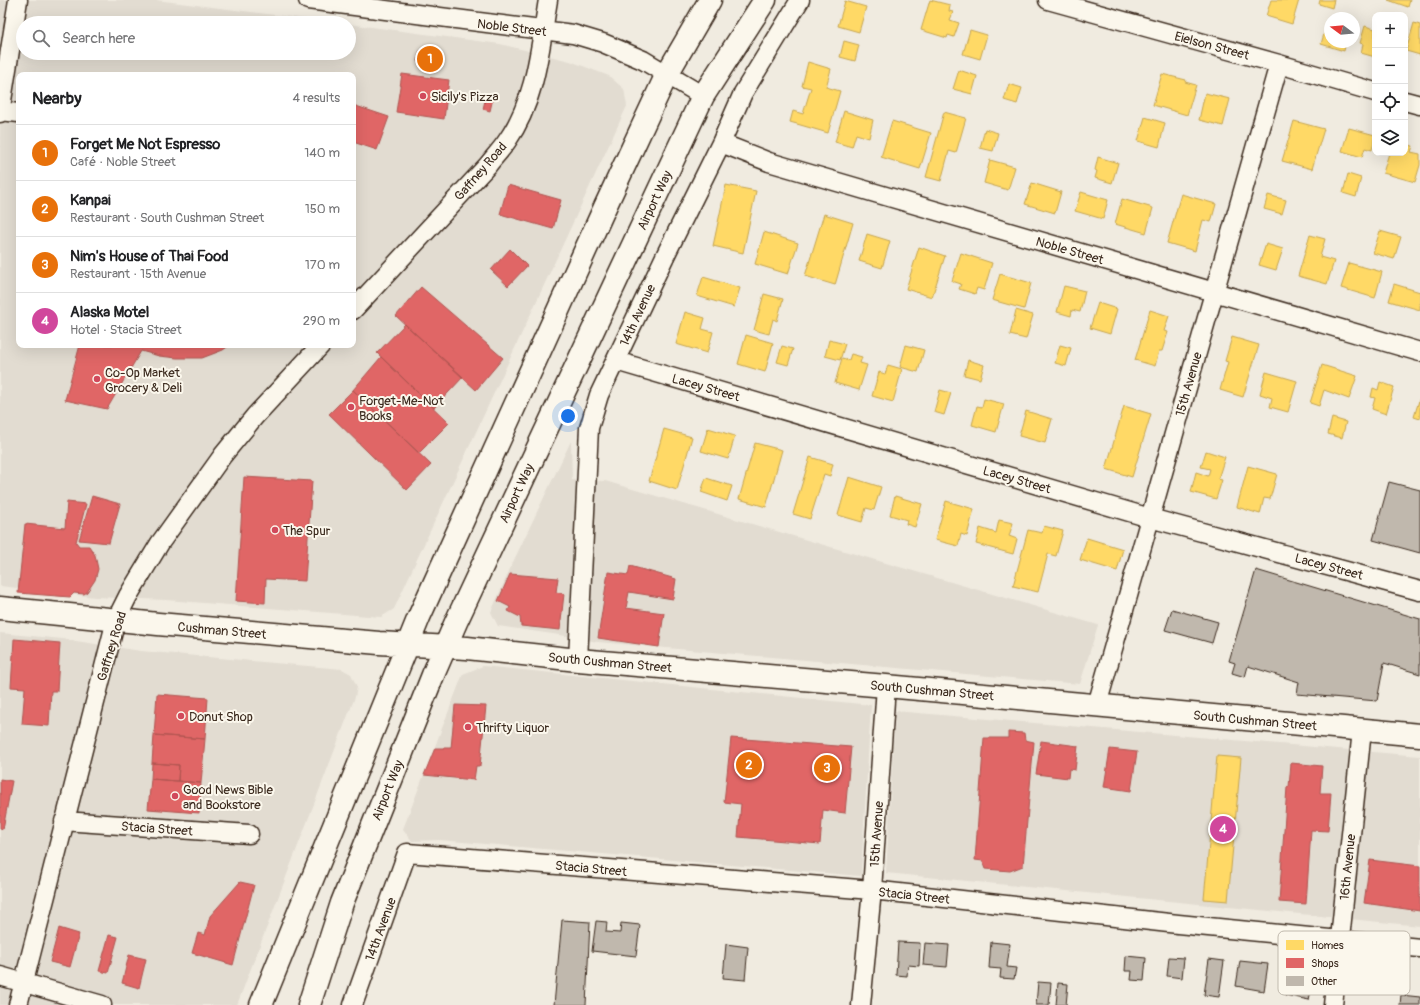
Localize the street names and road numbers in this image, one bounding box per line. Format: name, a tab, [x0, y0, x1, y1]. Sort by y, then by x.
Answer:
street label: Noble Street	[476, 16, 548, 40]
street label: Eielson Street	[1173, 28, 1252, 64]
street label: Gaffney Road	[451, 139, 510, 204]
street label: Airport Way	[634, 168, 676, 233]
street label: Noble Street	[1034, 234, 1106, 268]
street label: 14th Avenue	[617, 281, 660, 349]
street label: 15th Avenue	[1172, 350, 1206, 418]
street label: Lacey Street	[670, 371, 742, 406]
street label: Airport Way	[496, 461, 538, 526]
street label: Lacey Street	[981, 463, 1053, 498]
street label: Lacey Street	[1293, 550, 1365, 584]
street label: Gaffney Road	[94, 609, 130, 683]
street label: Cushman Street	[177, 619, 268, 643]
street label: South Cushman Street	[547, 650, 673, 676]
street label: South Cushman Street	[869, 678, 995, 704]
street label: South Cushman Street	[1192, 708, 1318, 734]
street label: Airport Way	[369, 757, 407, 823]
street label: 15th Avenue	[867, 800, 887, 868]
street label: Stacia Street	[121, 819, 194, 840]
street label: 16th Avenue	[1337, 832, 1360, 901]
street label: Stacia Street	[554, 858, 628, 880]
street label: Stacia Street	[877, 884, 951, 908]
street label: 14th Avenue	[362, 895, 400, 963]

